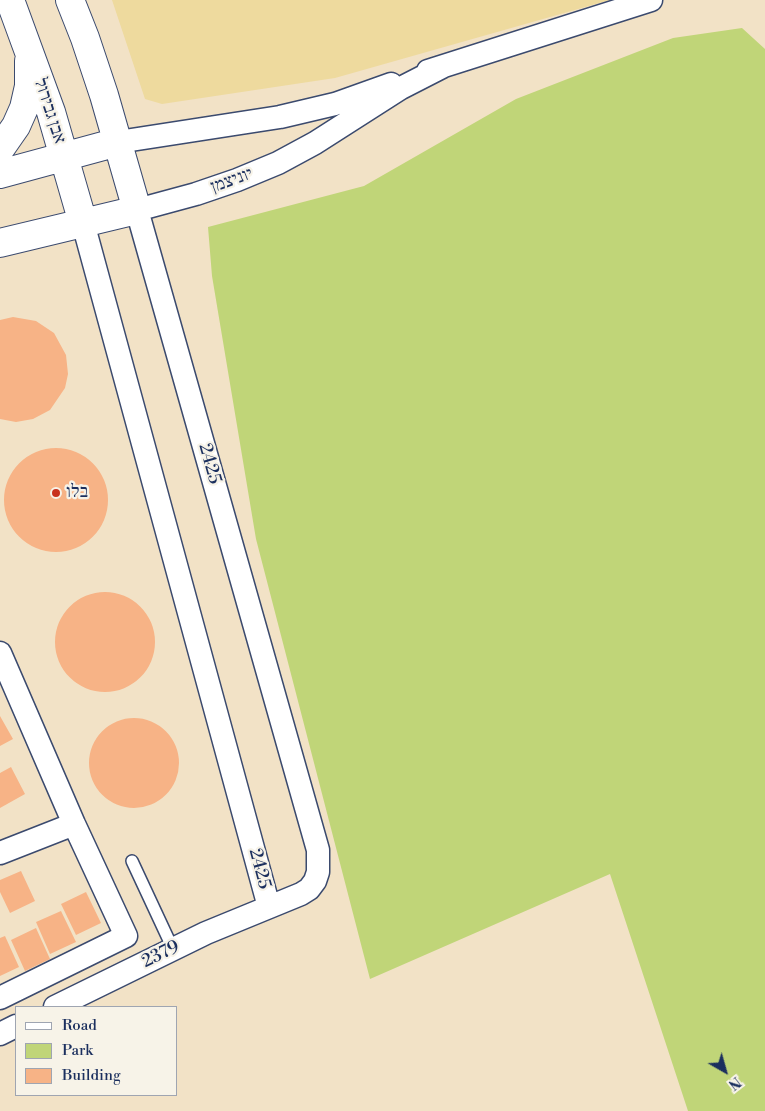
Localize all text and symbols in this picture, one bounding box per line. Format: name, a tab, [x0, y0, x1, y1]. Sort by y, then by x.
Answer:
street label: אבן גבירול	[28, 75, 70, 147]
street label: יוניצמן	[208, 163, 256, 199]
street label: 2425	[193, 441, 225, 487]
place label: בלו	[66, 482, 88, 504]
marker: בלו	[50, 487, 62, 499]
street label: 2425	[243, 846, 275, 892]
street label: 2379	[139, 937, 183, 973]
legend	[15, 1006, 178, 1096]
text: Road	[62, 1016, 97, 1035]
text: Park	[62, 1041, 93, 1060]
north arrow	[700, 1046, 750, 1096]
text: Building	[62, 1066, 121, 1085]
text: N	[724, 1072, 744, 1093]

